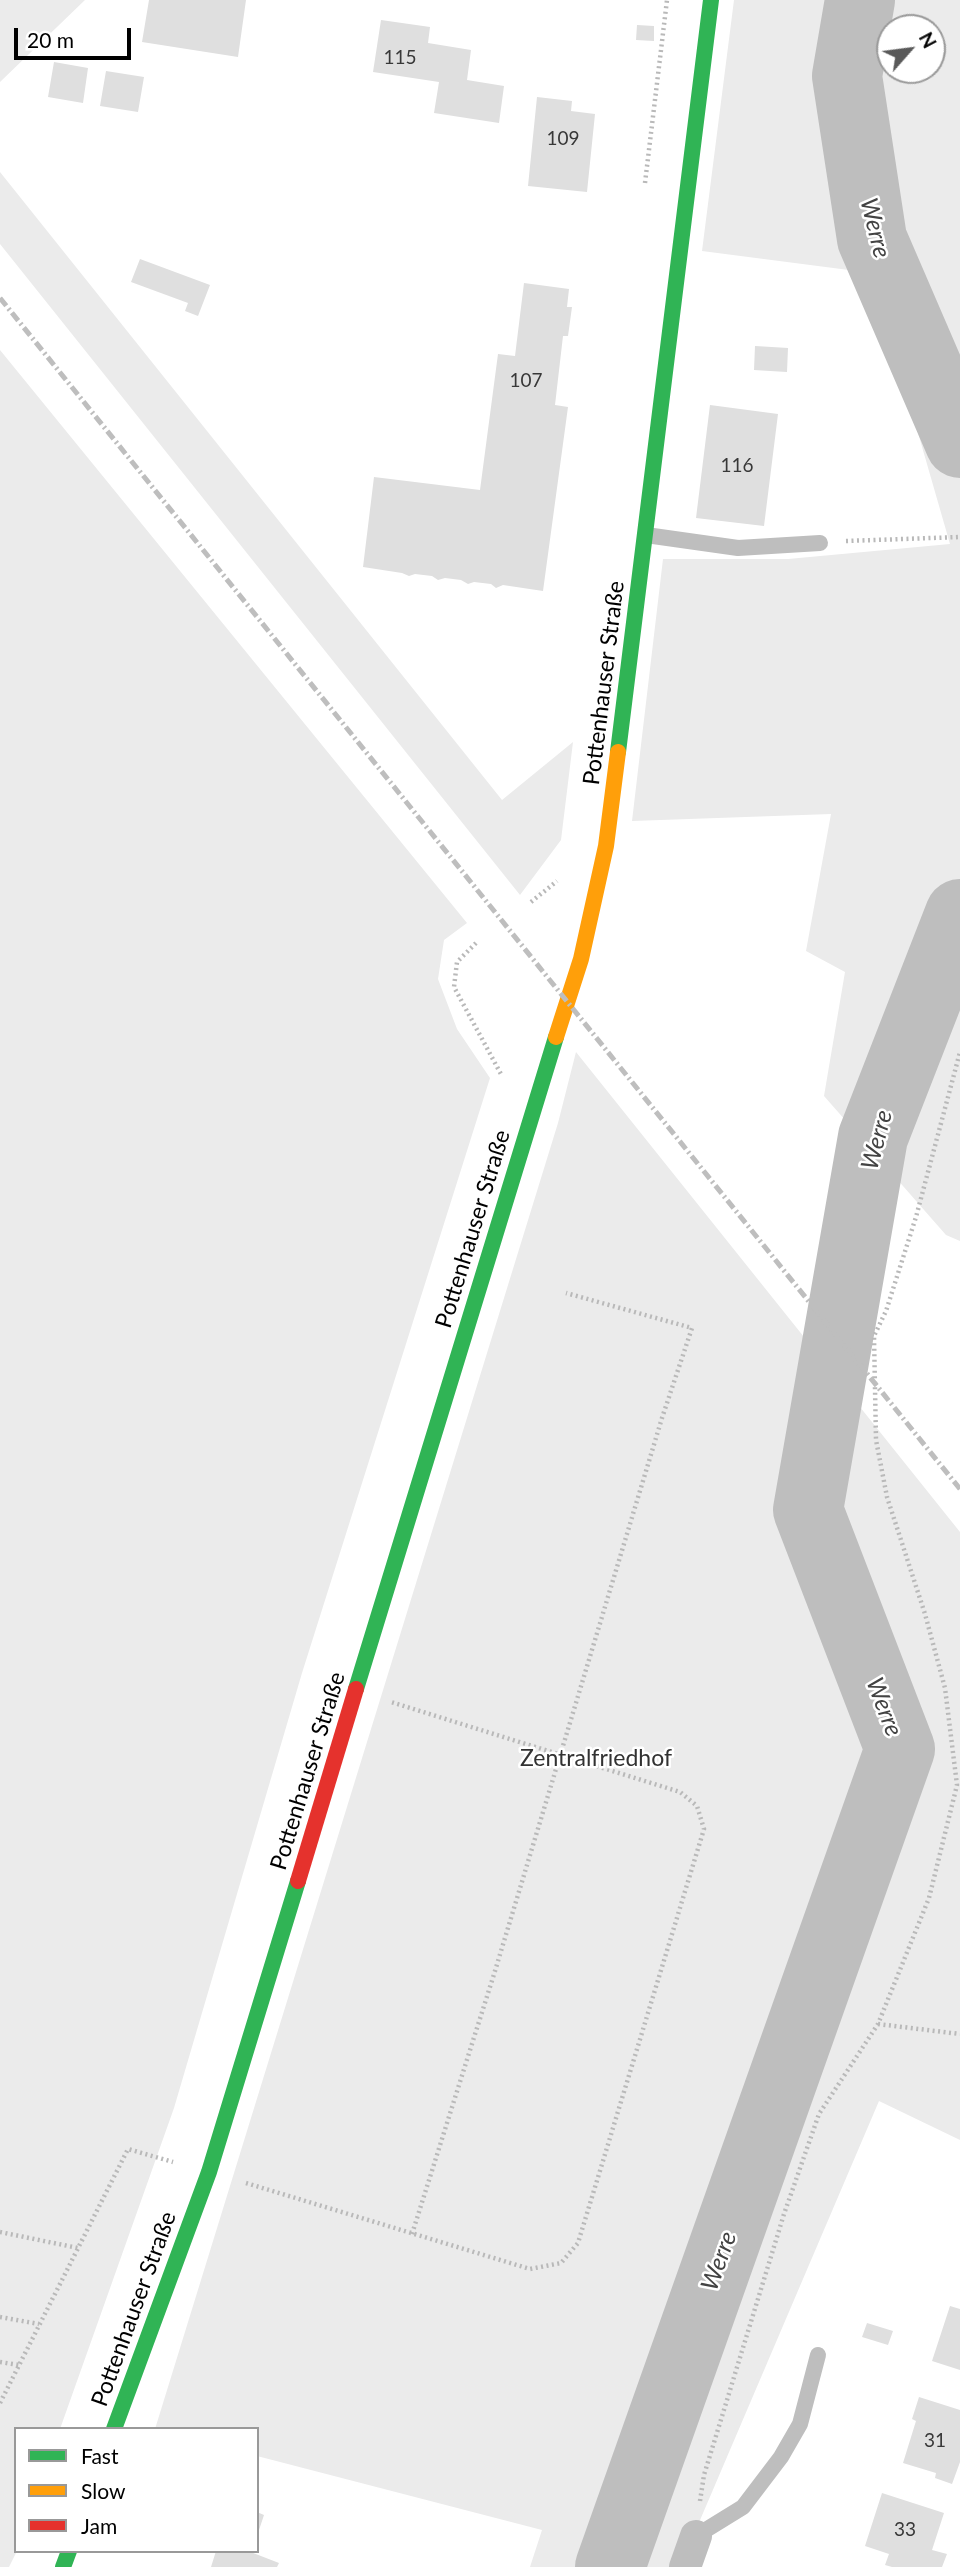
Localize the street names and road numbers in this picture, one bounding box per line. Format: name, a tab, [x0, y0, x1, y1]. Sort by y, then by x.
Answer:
street label: Pottenhauser Straße	[578, 579, 630, 787]
street label: Pottenhauser Straße	[430, 1127, 516, 1331]
street label: Pottenhauser Straße	[265, 1669, 351, 1873]
street label: Pottenhauser Straße	[86, 2208, 182, 2410]

